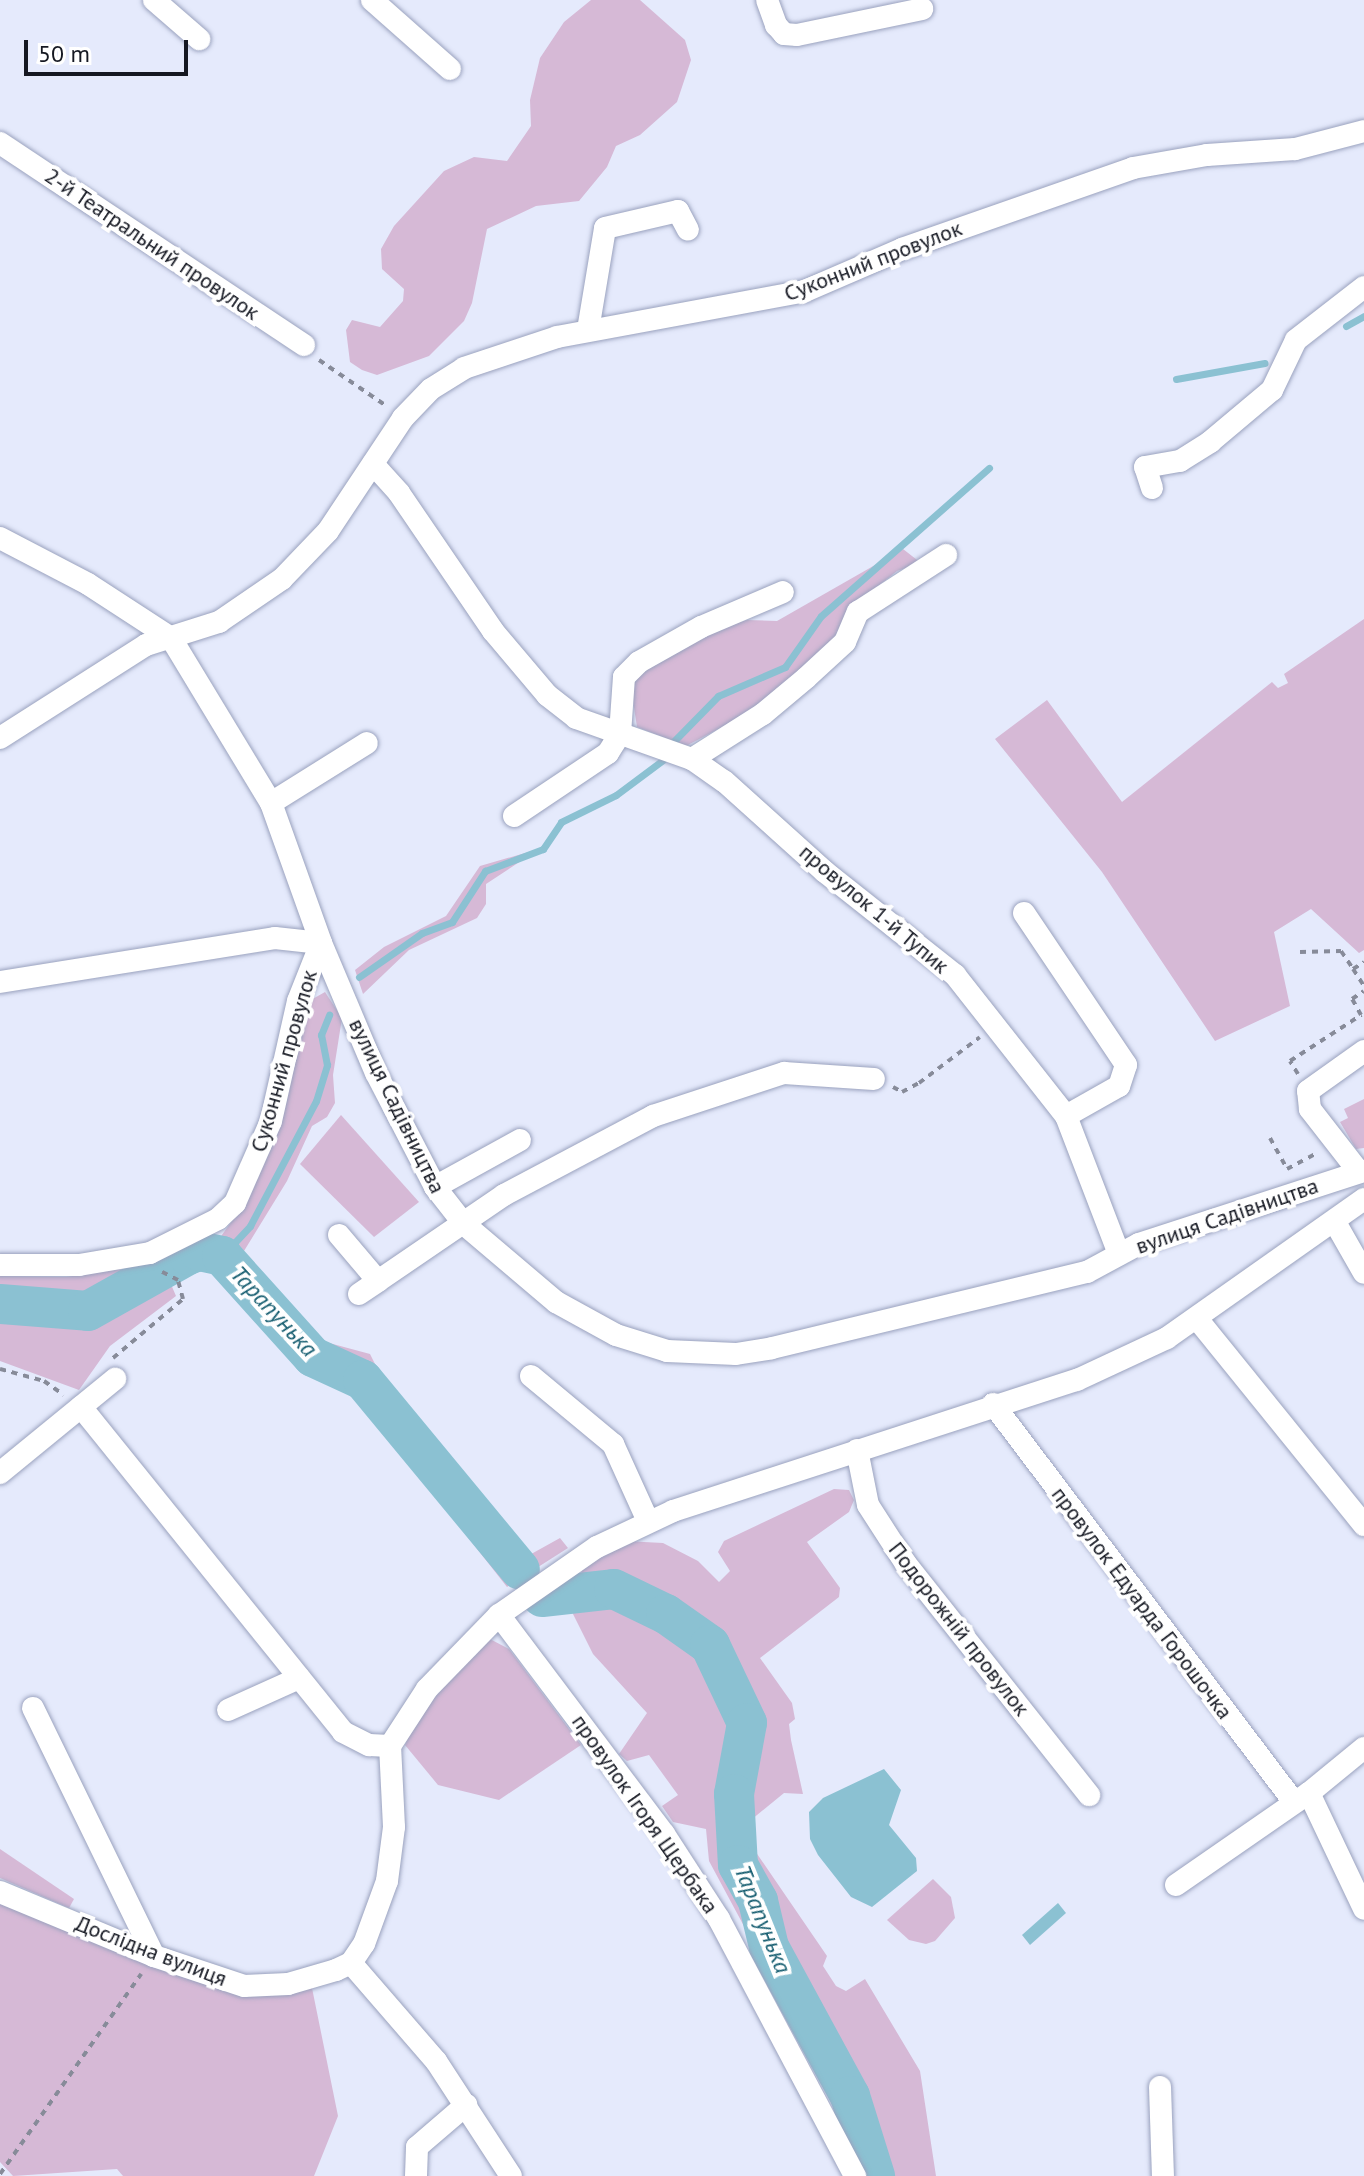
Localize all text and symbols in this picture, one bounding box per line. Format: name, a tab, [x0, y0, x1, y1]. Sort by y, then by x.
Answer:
scale bar	[28, 24, 192, 74]
text: 50 m	[38, 38, 90, 69]
street label: 2-й Театральний провулок	[39, 162, 265, 326]
street label: Суконний провулок	[780, 215, 966, 307]
street label: провулок 1-й Тупик	[794, 839, 954, 979]
street label: Суконний провулок	[245, 967, 323, 1155]
street label: вулиця Садівництва	[343, 1014, 451, 1198]
street label: вулиця Садівництва	[1132, 1172, 1322, 1260]
water label: Тарапунька	[225, 1259, 323, 1363]
street label: провулок Едуарда Горошочка	[1046, 1482, 1238, 1724]
street label: Подорожній провулок	[883, 1537, 1035, 1721]
street label: провулок Ігоря Щербака	[566, 1709, 724, 1919]
water label: Тарапунька	[728, 1861, 798, 1977]
street label: Дослідна вулиця	[72, 1910, 230, 1992]

